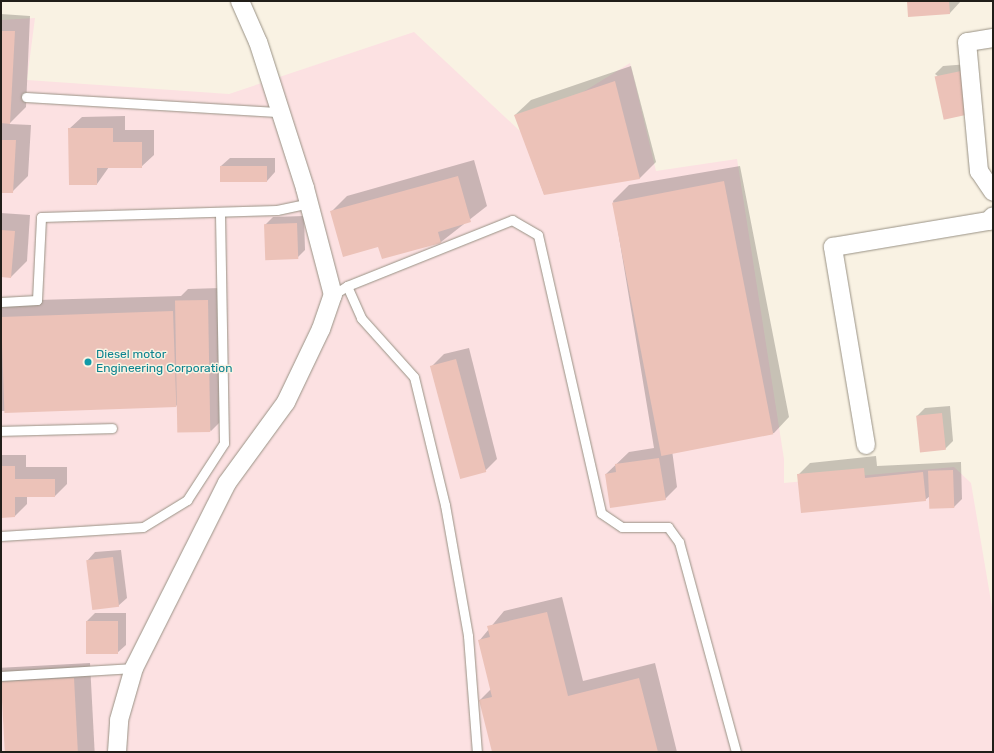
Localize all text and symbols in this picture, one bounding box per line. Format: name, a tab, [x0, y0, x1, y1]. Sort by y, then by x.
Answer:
place label: Diesel motor Engineering Corporation	[96, 348, 232, 376]
marker: Diesel motor Engineering Corporation	[83, 357, 93, 367]

